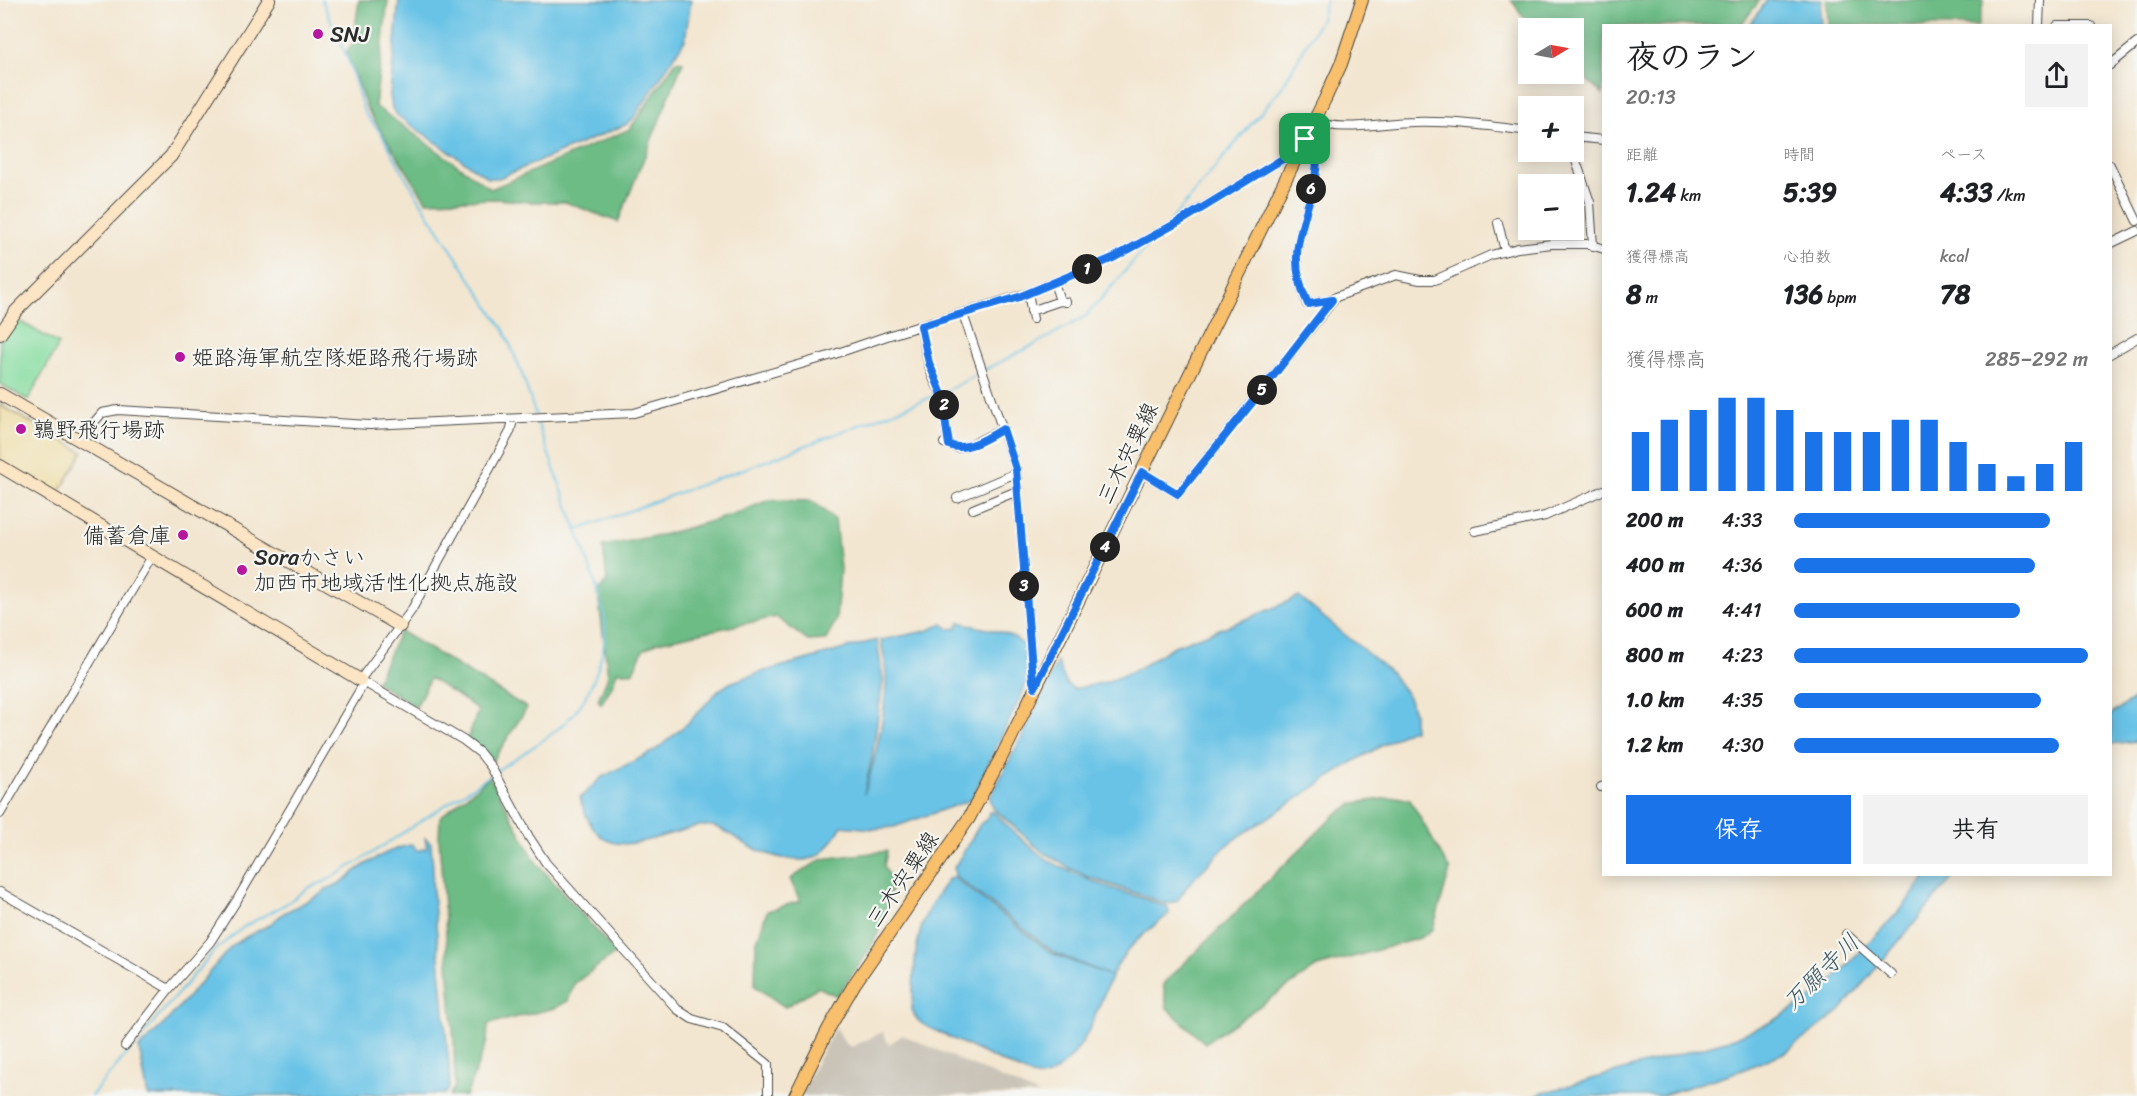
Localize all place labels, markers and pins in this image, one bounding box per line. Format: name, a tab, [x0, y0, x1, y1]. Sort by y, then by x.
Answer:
place label: SNJ	[330, 15, 370, 54]
marker: SNJ	[311, 27, 325, 41]
pin	[1279, 113, 1330, 164]
pin: 6	[1296, 174, 1326, 204]
pin: 1	[1072, 254, 1102, 284]
place label: 姫路海軍航空隊姫路飛行場跡	[192, 338, 478, 377]
marker: 姫路海軍航空隊姫路飛行場跡	[173, 350, 187, 364]
pin: 5	[1247, 375, 1277, 405]
pin: 2	[929, 390, 959, 420]
place label: 鶉野飛行場跡	[33, 410, 165, 449]
marker: 鶉野飛行場跡	[14, 422, 28, 436]
place label: 備蓄倉庫	[83, 516, 171, 555]
marker: 備蓄倉庫	[176, 528, 190, 542]
pin: 4	[1090, 532, 1120, 562]
place label: Soraかさい 加西市地域活性化拠点施設	[254, 538, 518, 602]
marker: Soraかさい 加西市地域活性化拠点施設	[235, 563, 249, 577]
pin: 3	[1009, 571, 1039, 601]

